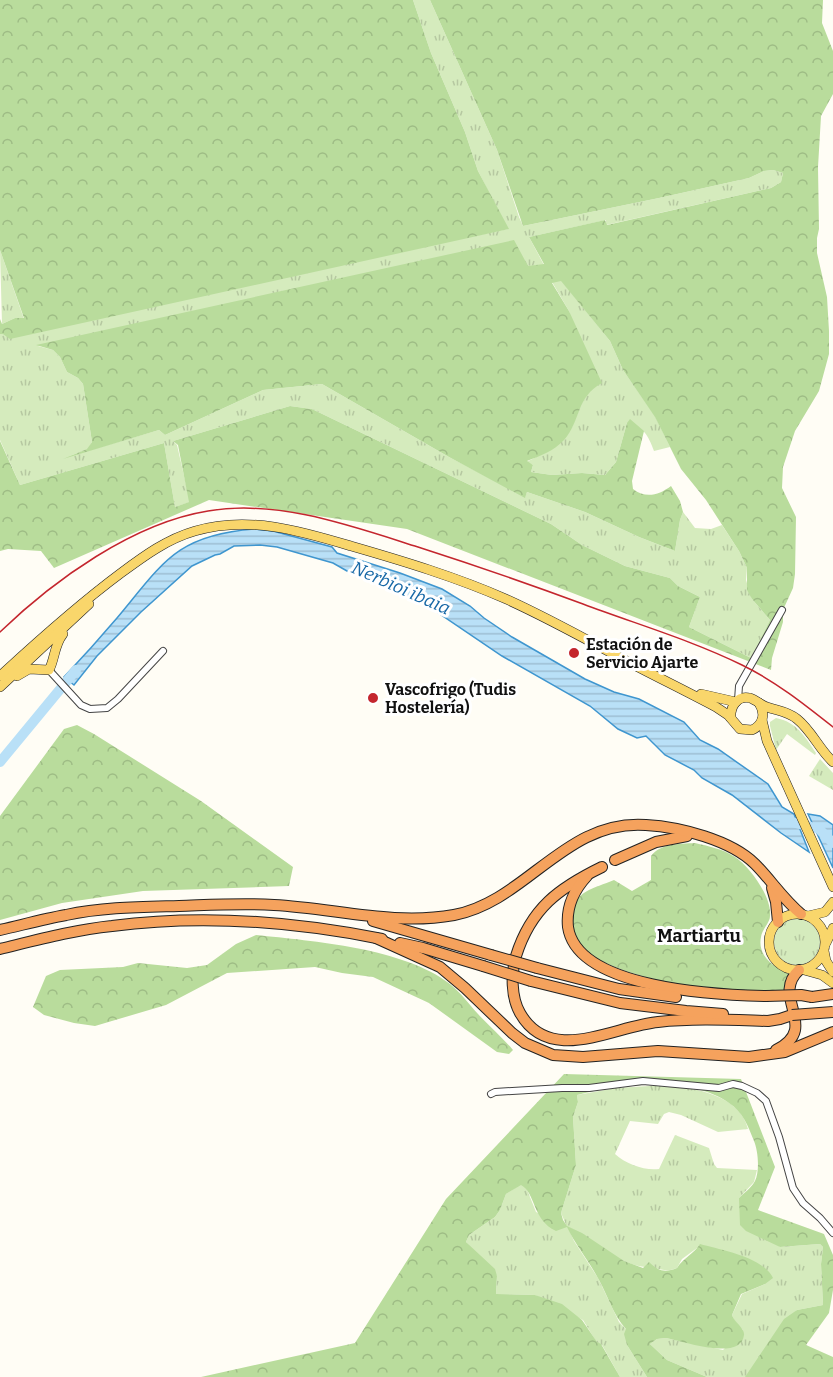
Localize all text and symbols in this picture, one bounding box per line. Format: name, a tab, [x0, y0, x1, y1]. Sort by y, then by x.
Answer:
water label: Nerbioi ibaia	[348, 556, 454, 620]
place label: Estación de Servicio Ajarte	[586, 635, 698, 672]
marker: Estación de Servicio Ajarte	[567, 646, 581, 660]
place label: Vascofrigo (Tudis Hostelería)	[385, 680, 516, 717]
marker: Vascofrigo (Tudis Hostelería)	[366, 691, 380, 705]
district label: Martiartu	[657, 925, 742, 947]

